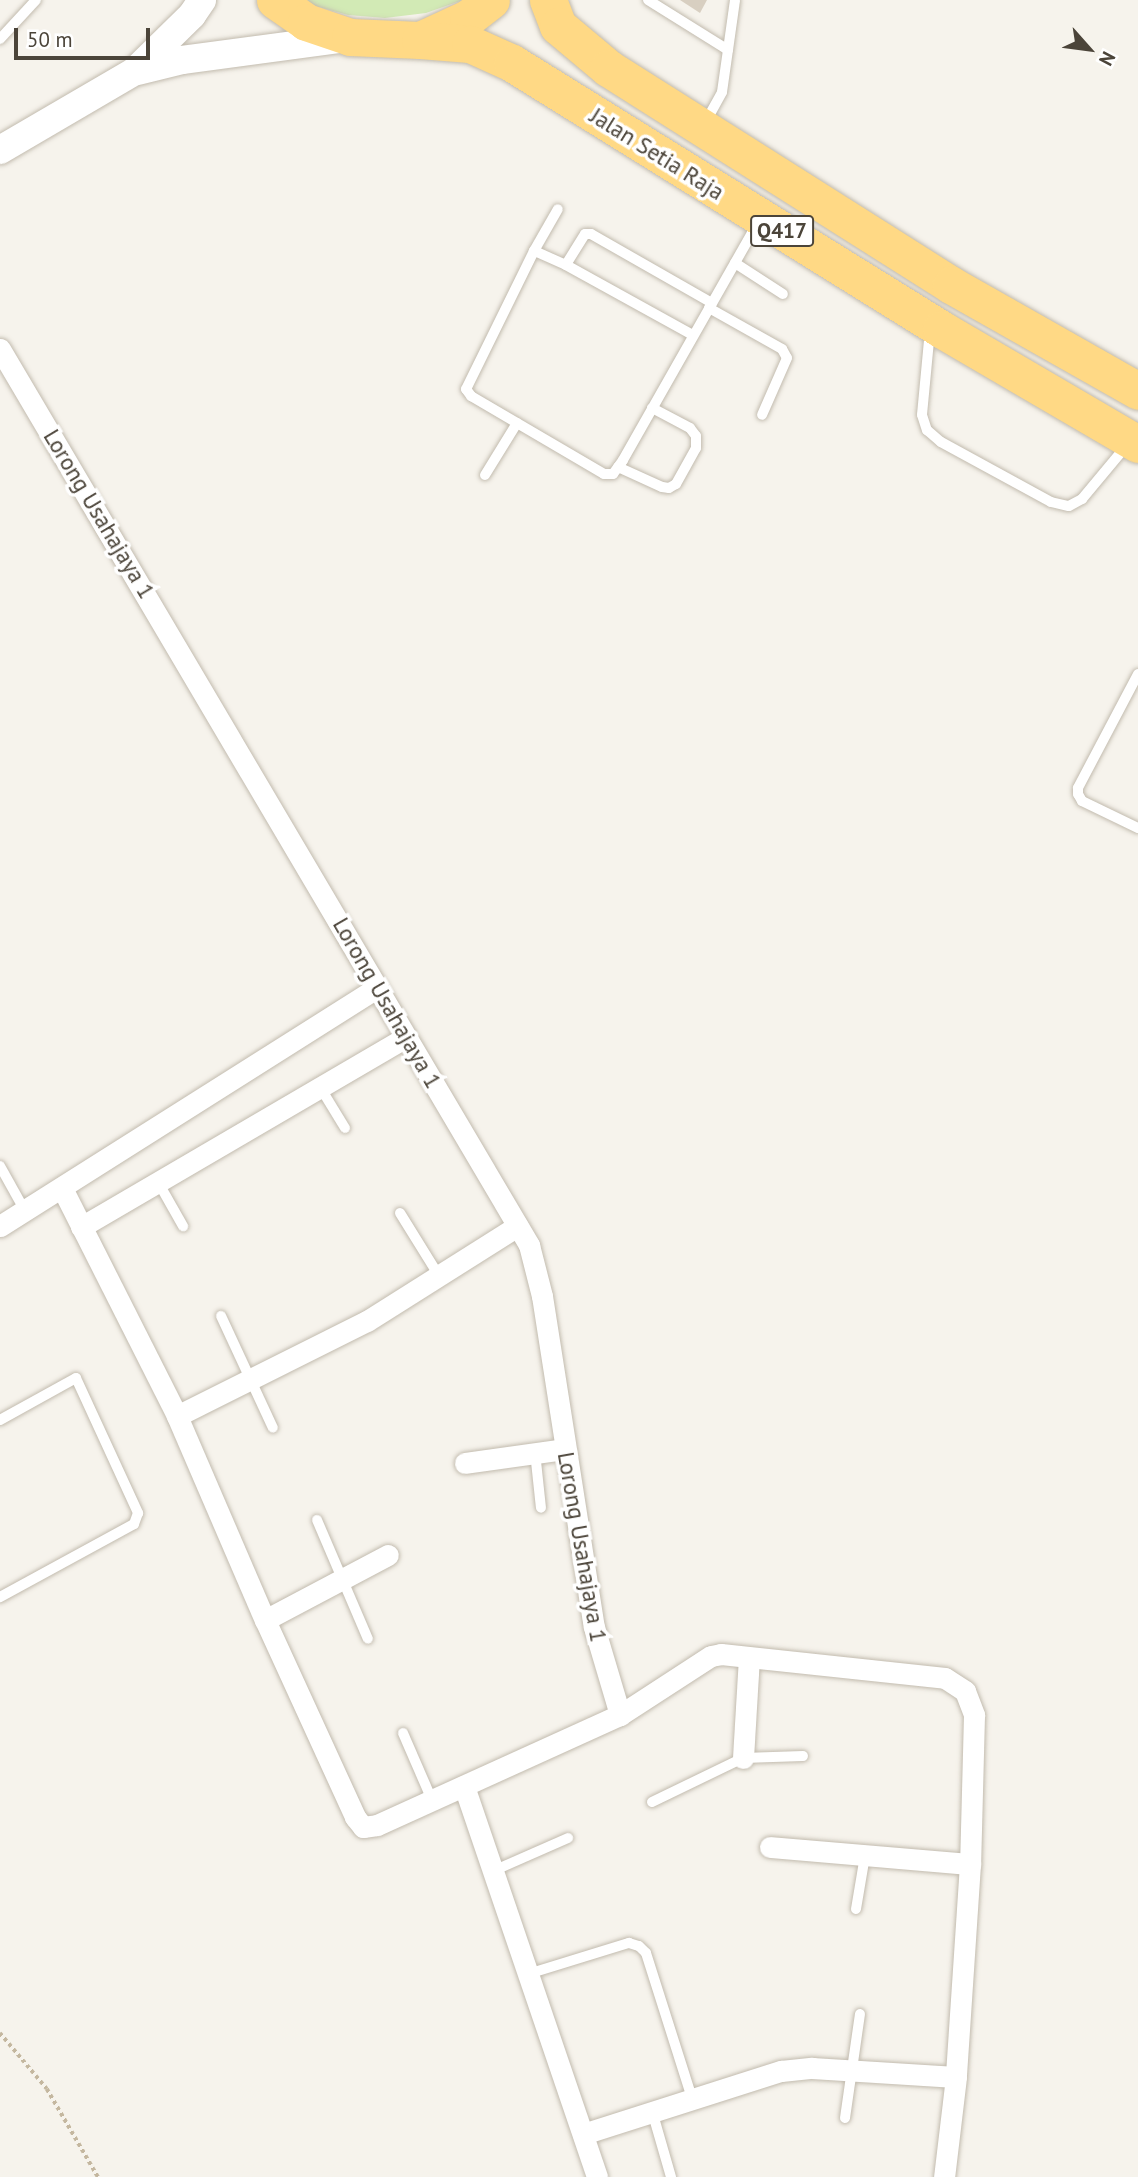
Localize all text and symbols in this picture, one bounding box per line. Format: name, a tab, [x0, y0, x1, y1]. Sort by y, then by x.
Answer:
scale bar	[18, 14, 154, 58]
north arrow	[1054, 14, 1124, 84]
text: 50 m	[27, 26, 73, 53]
text: N	[1094, 48, 1121, 70]
street label: Jalan Setia Raja	[585, 102, 729, 206]
road number: Q417	[749, 214, 815, 248]
street label: Lorong Usahajaya 1	[38, 424, 160, 604]
street label: Lorong Usahajaya 1	[327, 913, 447, 1093]
street label: Lorong Usahajaya 1	[552, 1450, 612, 1644]

